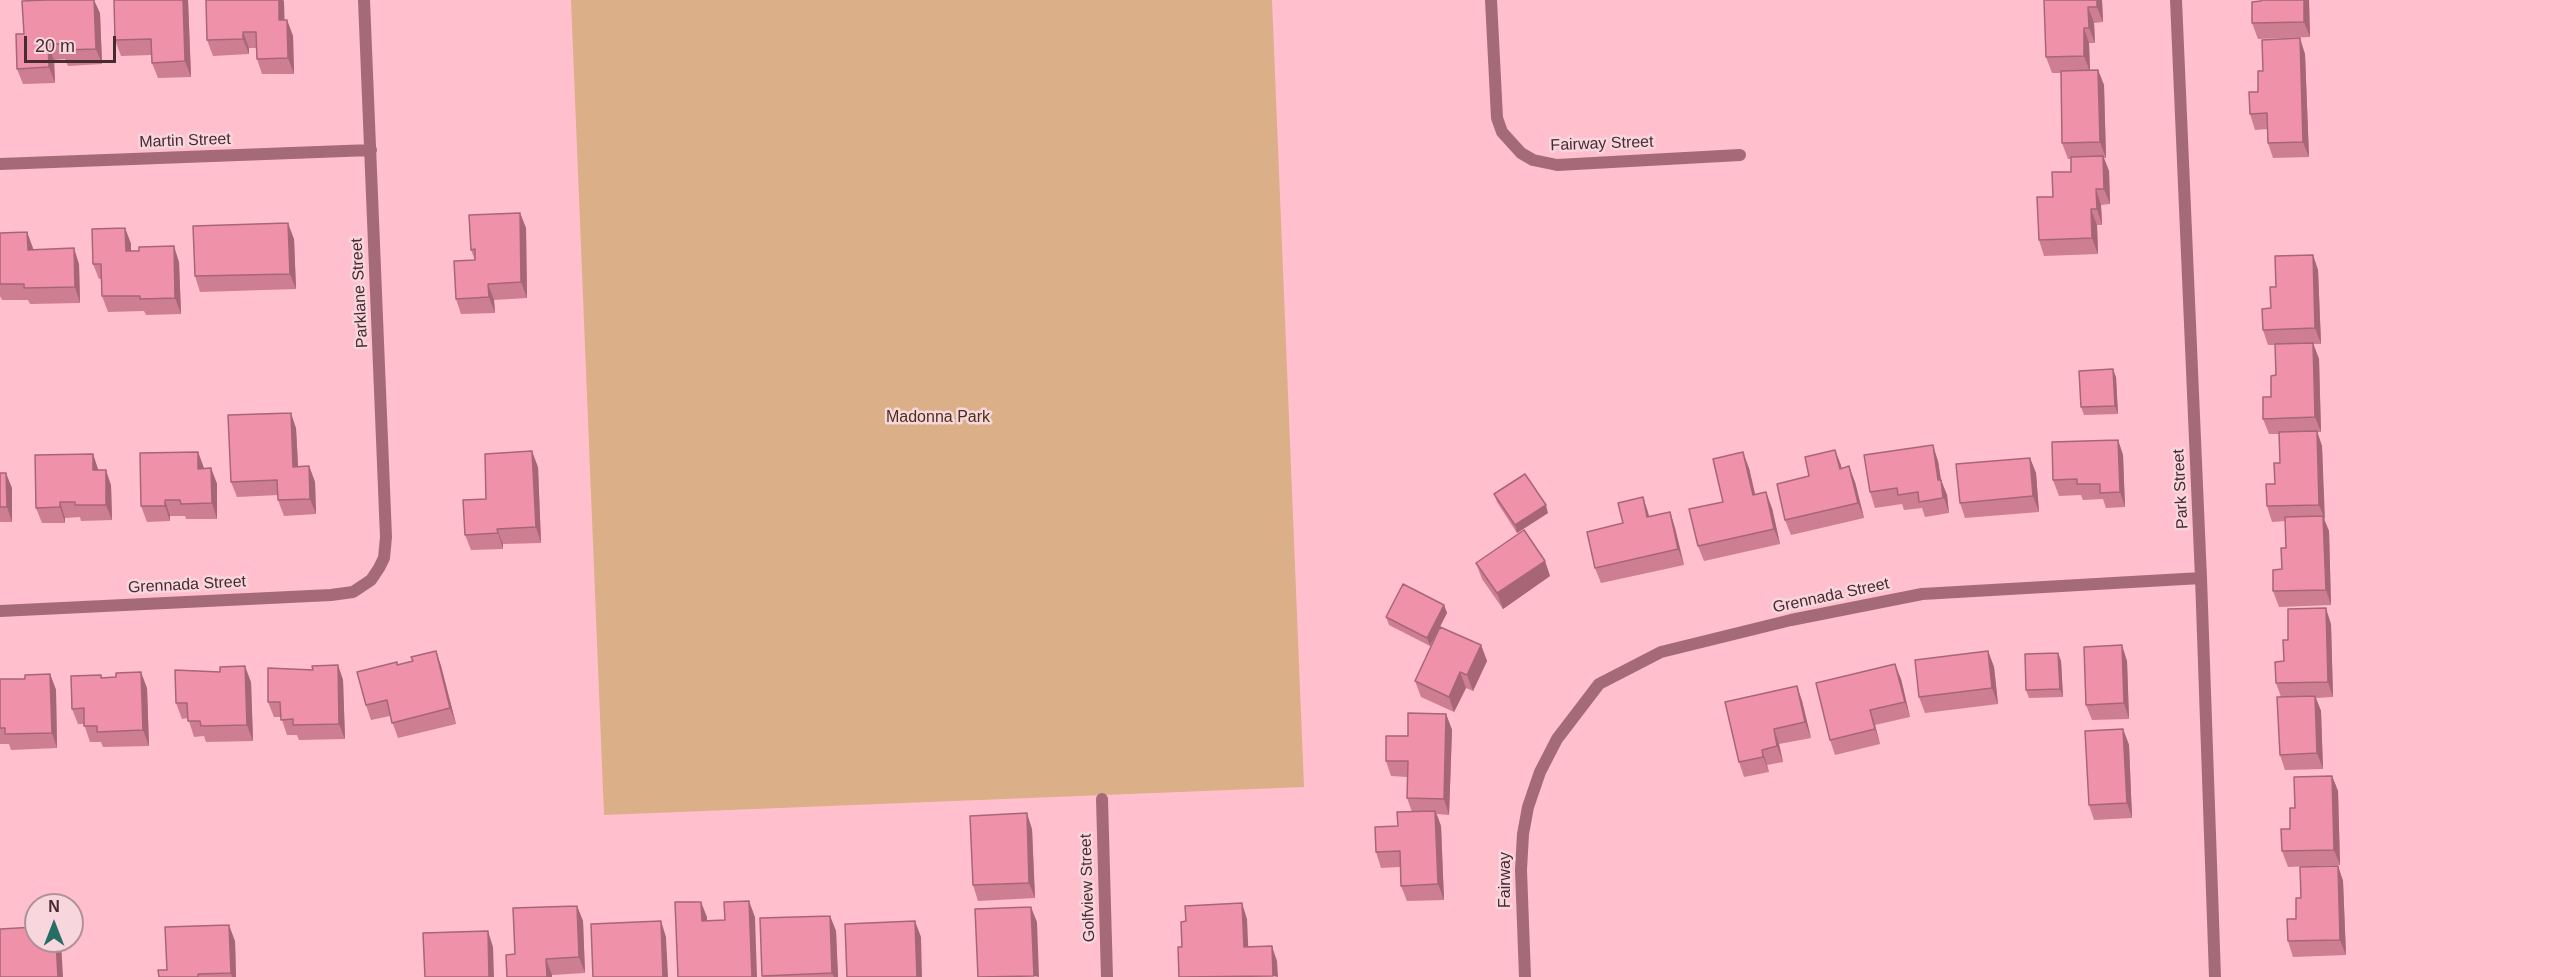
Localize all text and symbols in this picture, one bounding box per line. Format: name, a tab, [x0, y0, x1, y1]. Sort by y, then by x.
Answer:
scale bar	[27, 24, 118, 62]
text: 20 m	[35, 36, 75, 56]
street label: Martin Street	[139, 130, 231, 152]
street label: Fairway Street	[1550, 133, 1654, 155]
street label: Parklane Street	[348, 237, 372, 349]
park label: Madonna Park	[886, 408, 990, 428]
street label: Park Street	[2169, 449, 2193, 529]
street label: Grennada Street	[127, 572, 247, 598]
street label: Grennada Street	[1771, 574, 1891, 618]
street label: Golfview Street	[1077, 833, 1099, 943]
street label: Fairway	[1496, 852, 1516, 908]
north arrow	[24, 893, 84, 953]
text: N	[48, 898, 60, 915]

